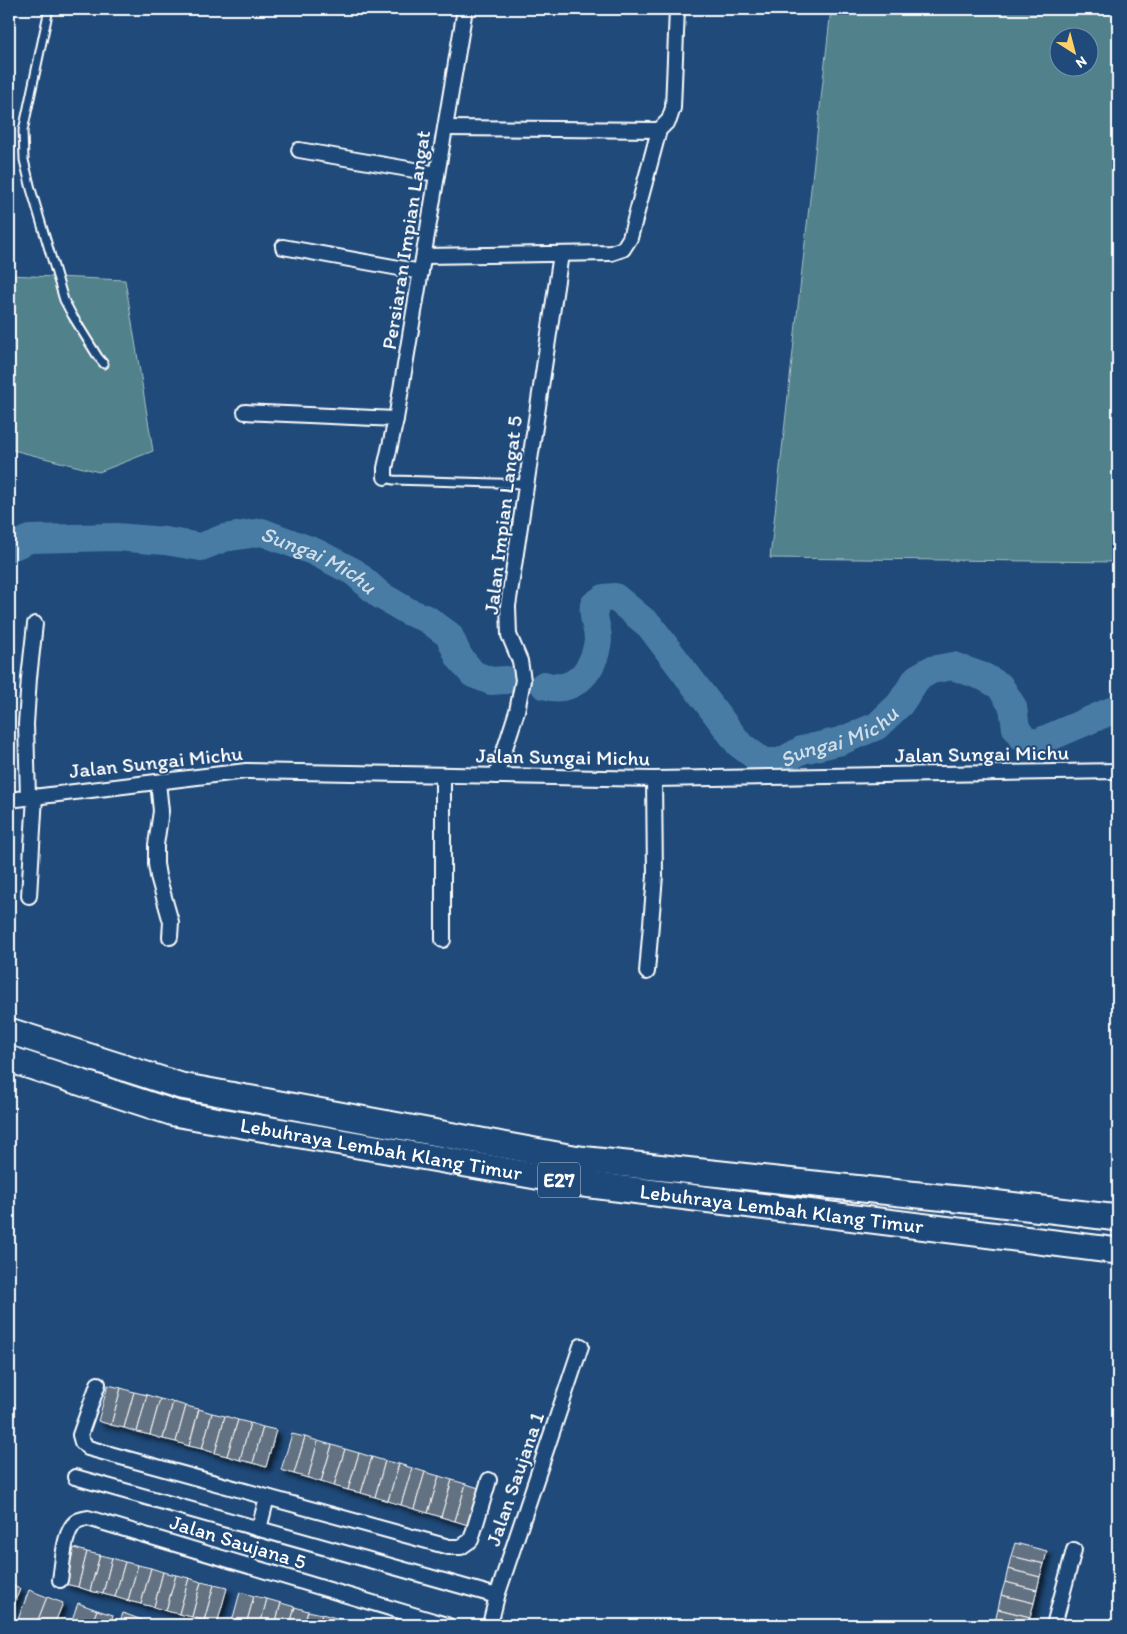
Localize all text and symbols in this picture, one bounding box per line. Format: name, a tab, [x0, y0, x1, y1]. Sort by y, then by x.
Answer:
north arrow	[1050, 28, 1100, 78]
text: N	[1073, 52, 1090, 72]
street label: Persiaran Impian Langat	[376, 128, 435, 351]
street label: Jalan Impian Langat 5	[478, 414, 527, 616]
water label: Sungai Michu	[257, 520, 383, 600]
water label: Sungai Michu	[775, 700, 904, 774]
street label: Jalan Sungai Michu	[895, 739, 1070, 768]
street label: Jalan Sungai Michu	[68, 740, 244, 783]
street label: Jalan Sungai Michu	[476, 742, 651, 771]
street label: Lebuhraya Lembah Klang Timur	[238, 1112, 525, 1186]
road number: E27	[538, 1162, 580, 1198]
street label: Lebuhraya Lembah Klang Timur	[638, 1178, 926, 1239]
street label: Jalan Saujana 1	[480, 1408, 549, 1549]
street label: Jalan Saujana 5	[167, 1509, 309, 1574]

